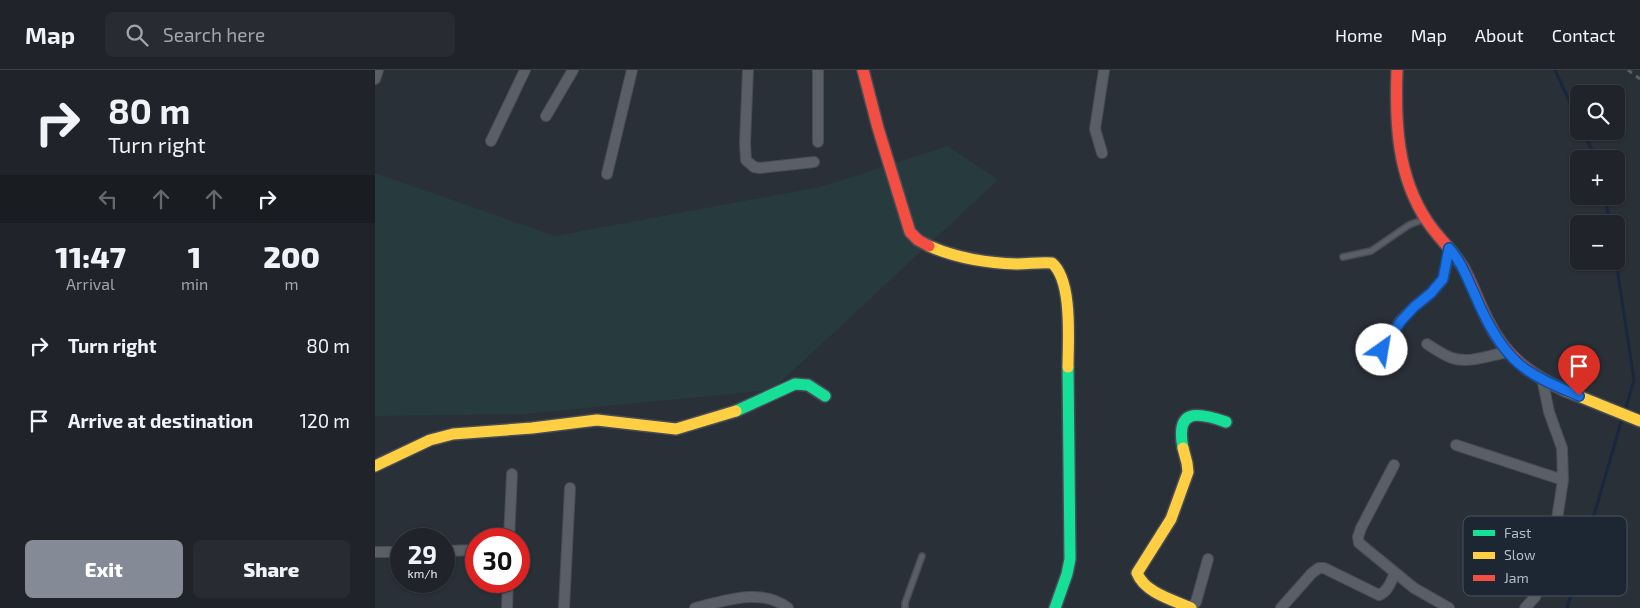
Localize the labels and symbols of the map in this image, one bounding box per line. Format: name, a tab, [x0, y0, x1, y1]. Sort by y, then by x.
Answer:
position arrow	[1355, 323, 1407, 375]
pin	[1558, 345, 1600, 396]
legend	[1463, 516, 1627, 596]
text: Fast	[1504, 524, 1531, 541]
speed limit sign: 30	[465, 528, 530, 593]
text: Slow	[1504, 546, 1536, 563]
text: Jam	[1504, 569, 1529, 586]

